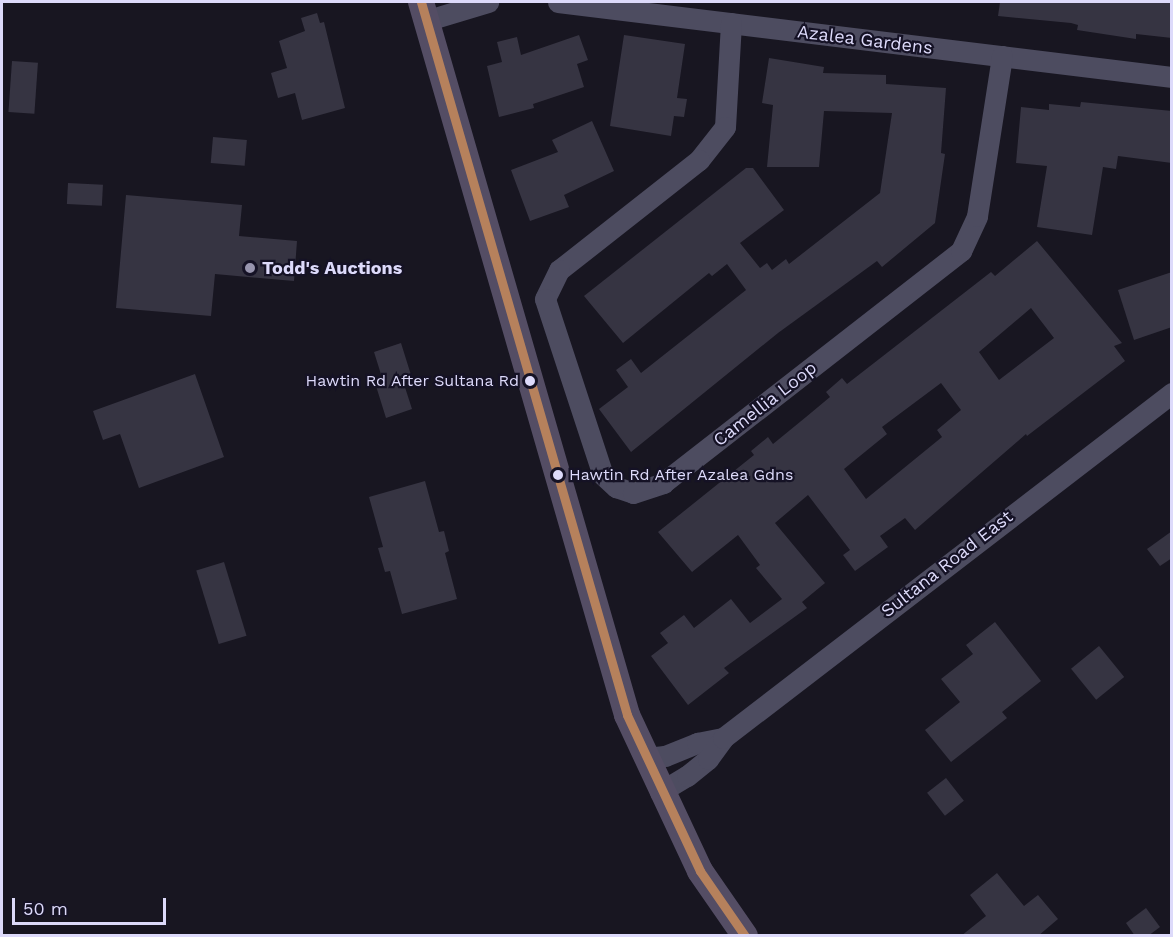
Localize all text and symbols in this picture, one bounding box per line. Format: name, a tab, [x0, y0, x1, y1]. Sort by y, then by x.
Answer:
street label: Azalea Gardens	[796, 21, 934, 59]
place label: Todd's Auctions	[262, 257, 403, 279]
marker: Todd's Auctions	[243, 261, 257, 275]
street label: Camellia Loop	[709, 357, 821, 451]
place label: Hawtin Rd After Sultana Rd	[304, 371, 519, 391]
marker: Hawtin Rd After Sultana Rd	[524, 375, 536, 387]
place label: Hawtin Rd After Azalea Gdns	[569, 465, 795, 485]
marker: Hawtin Rd After Azalea Gdns	[552, 469, 564, 481]
street label: Sultana Road East	[877, 506, 1017, 622]
scale bar	[15, 886, 170, 924]
text: 50 m	[23, 898, 68, 919]

